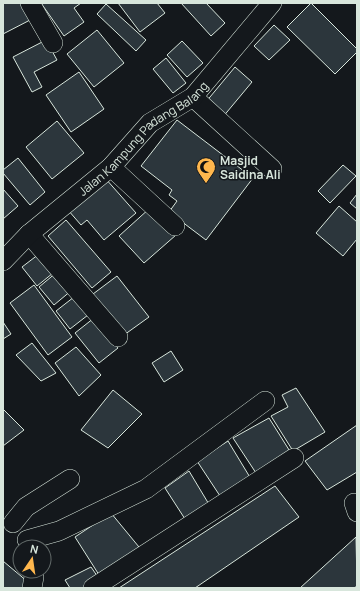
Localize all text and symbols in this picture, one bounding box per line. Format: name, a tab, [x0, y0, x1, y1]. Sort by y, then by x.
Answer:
street label: Jalan Kampung Padang Balang	[74, 77, 211, 199]
place label: Masjid Saidina Ali	[220, 152, 281, 183]
mosque icon: Masjid Saidina Ali	[195, 156, 217, 184]
north arrow	[12, 539, 52, 579]
text: N	[29, 541, 40, 557]

